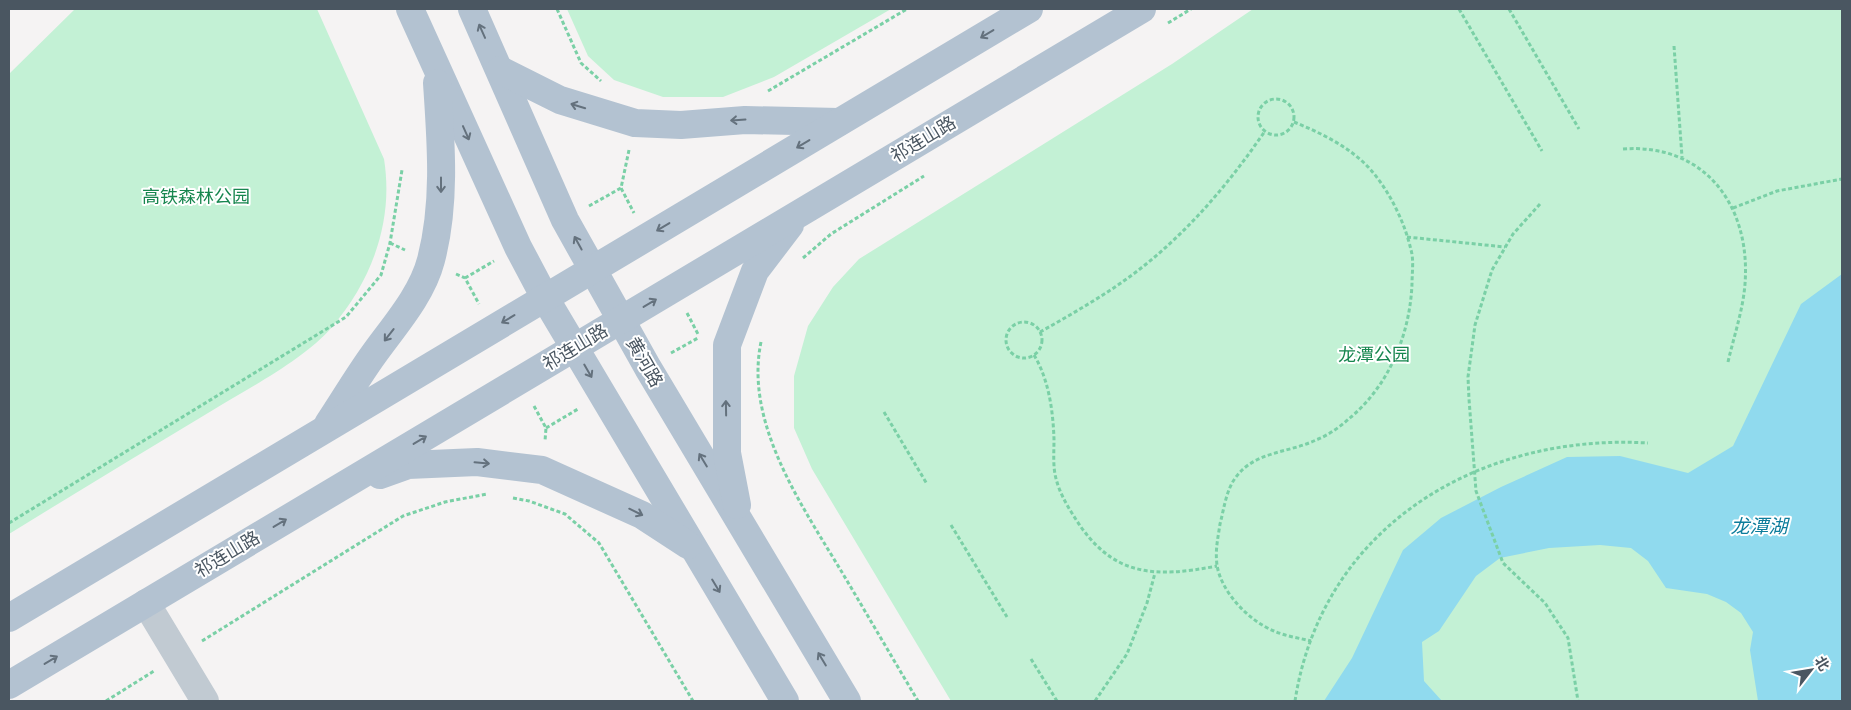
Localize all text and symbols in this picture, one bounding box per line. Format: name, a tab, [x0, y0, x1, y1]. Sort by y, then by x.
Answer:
one-way arrow	[477, 24, 486, 39]
one-way arrow	[981, 29, 995, 39]
one-way arrow	[570, 100, 586, 110]
street label: 祁连山路	[886, 111, 960, 167]
one-way arrow	[730, 116, 746, 125]
one-way arrow	[462, 125, 471, 140]
one-way arrow	[796, 139, 810, 149]
one-way arrow	[436, 177, 445, 193]
park label: 高铁森林公园	[142, 185, 250, 208]
one-way arrow	[657, 223, 671, 233]
one-way arrow	[573, 236, 583, 250]
one-way arrow	[642, 297, 656, 307]
one-way arrow	[502, 315, 516, 325]
street label: 祁连山路	[538, 319, 612, 375]
one-way arrow	[383, 328, 394, 341]
street label: 黄河路	[622, 333, 668, 391]
park label: 龙潭公园	[1338, 343, 1410, 366]
one-way arrow	[583, 363, 593, 377]
one-way arrow	[721, 401, 731, 417]
one-way arrow	[412, 434, 426, 444]
one-way arrow	[697, 453, 707, 467]
one-way arrow	[474, 458, 490, 468]
one-way arrow	[628, 508, 643, 517]
water label: 龙潭湖	[1730, 514, 1790, 538]
one-way arrow	[273, 518, 288, 528]
street label: 祁连山路	[190, 526, 264, 582]
one-way arrow	[711, 578, 721, 592]
north arrow	[1786, 645, 1836, 695]
one-way arrow	[816, 653, 826, 667]
text: 北	[1811, 653, 1833, 674]
one-way arrow	[43, 655, 57, 665]

